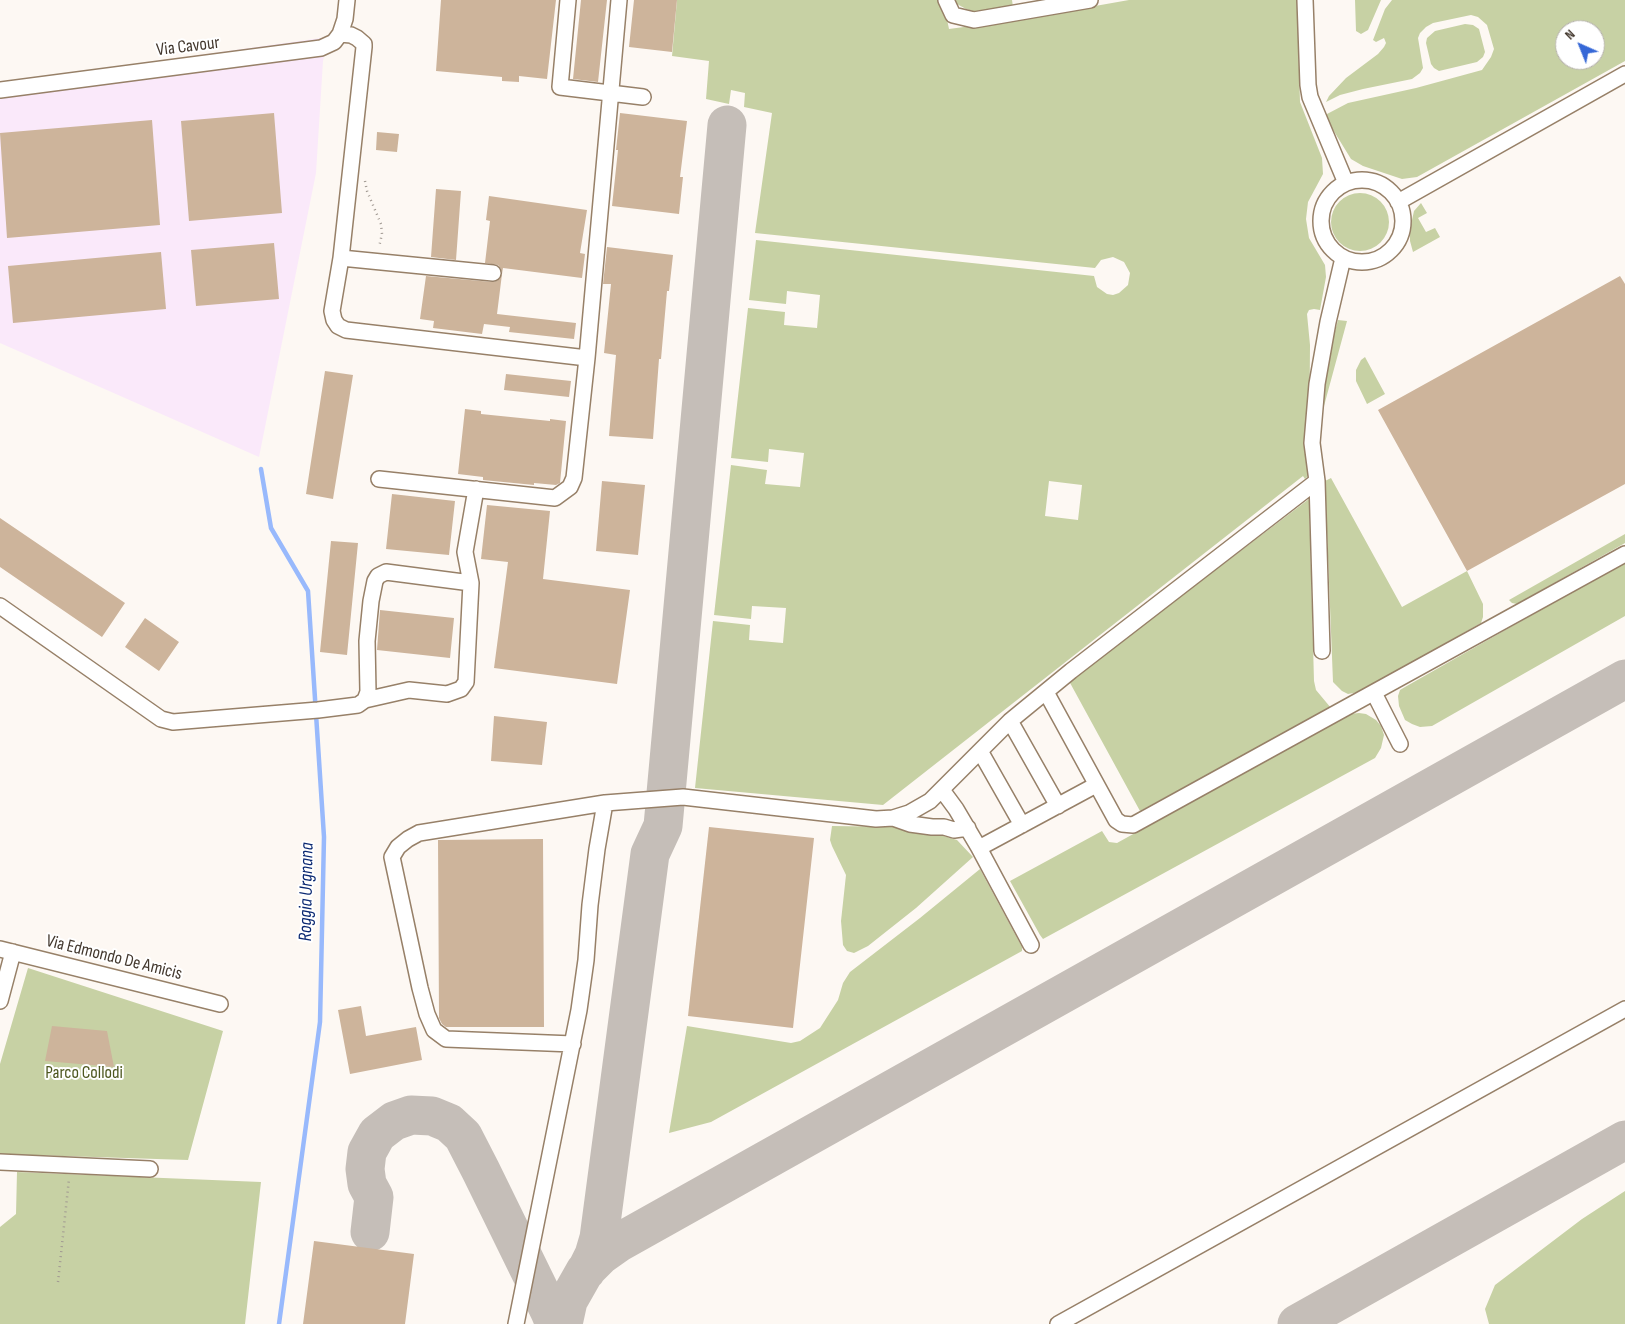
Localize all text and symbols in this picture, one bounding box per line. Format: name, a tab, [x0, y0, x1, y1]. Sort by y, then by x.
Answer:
north arrow	[1555, 20, 1605, 70]
text: N	[1561, 26, 1579, 43]
street label: Via Cavour	[155, 32, 221, 62]
water label: Roggia Urgnana	[295, 842, 319, 942]
street label: Via Edmondo De Amicis	[44, 931, 184, 985]
park label: Parco Collodi	[45, 1062, 123, 1084]

